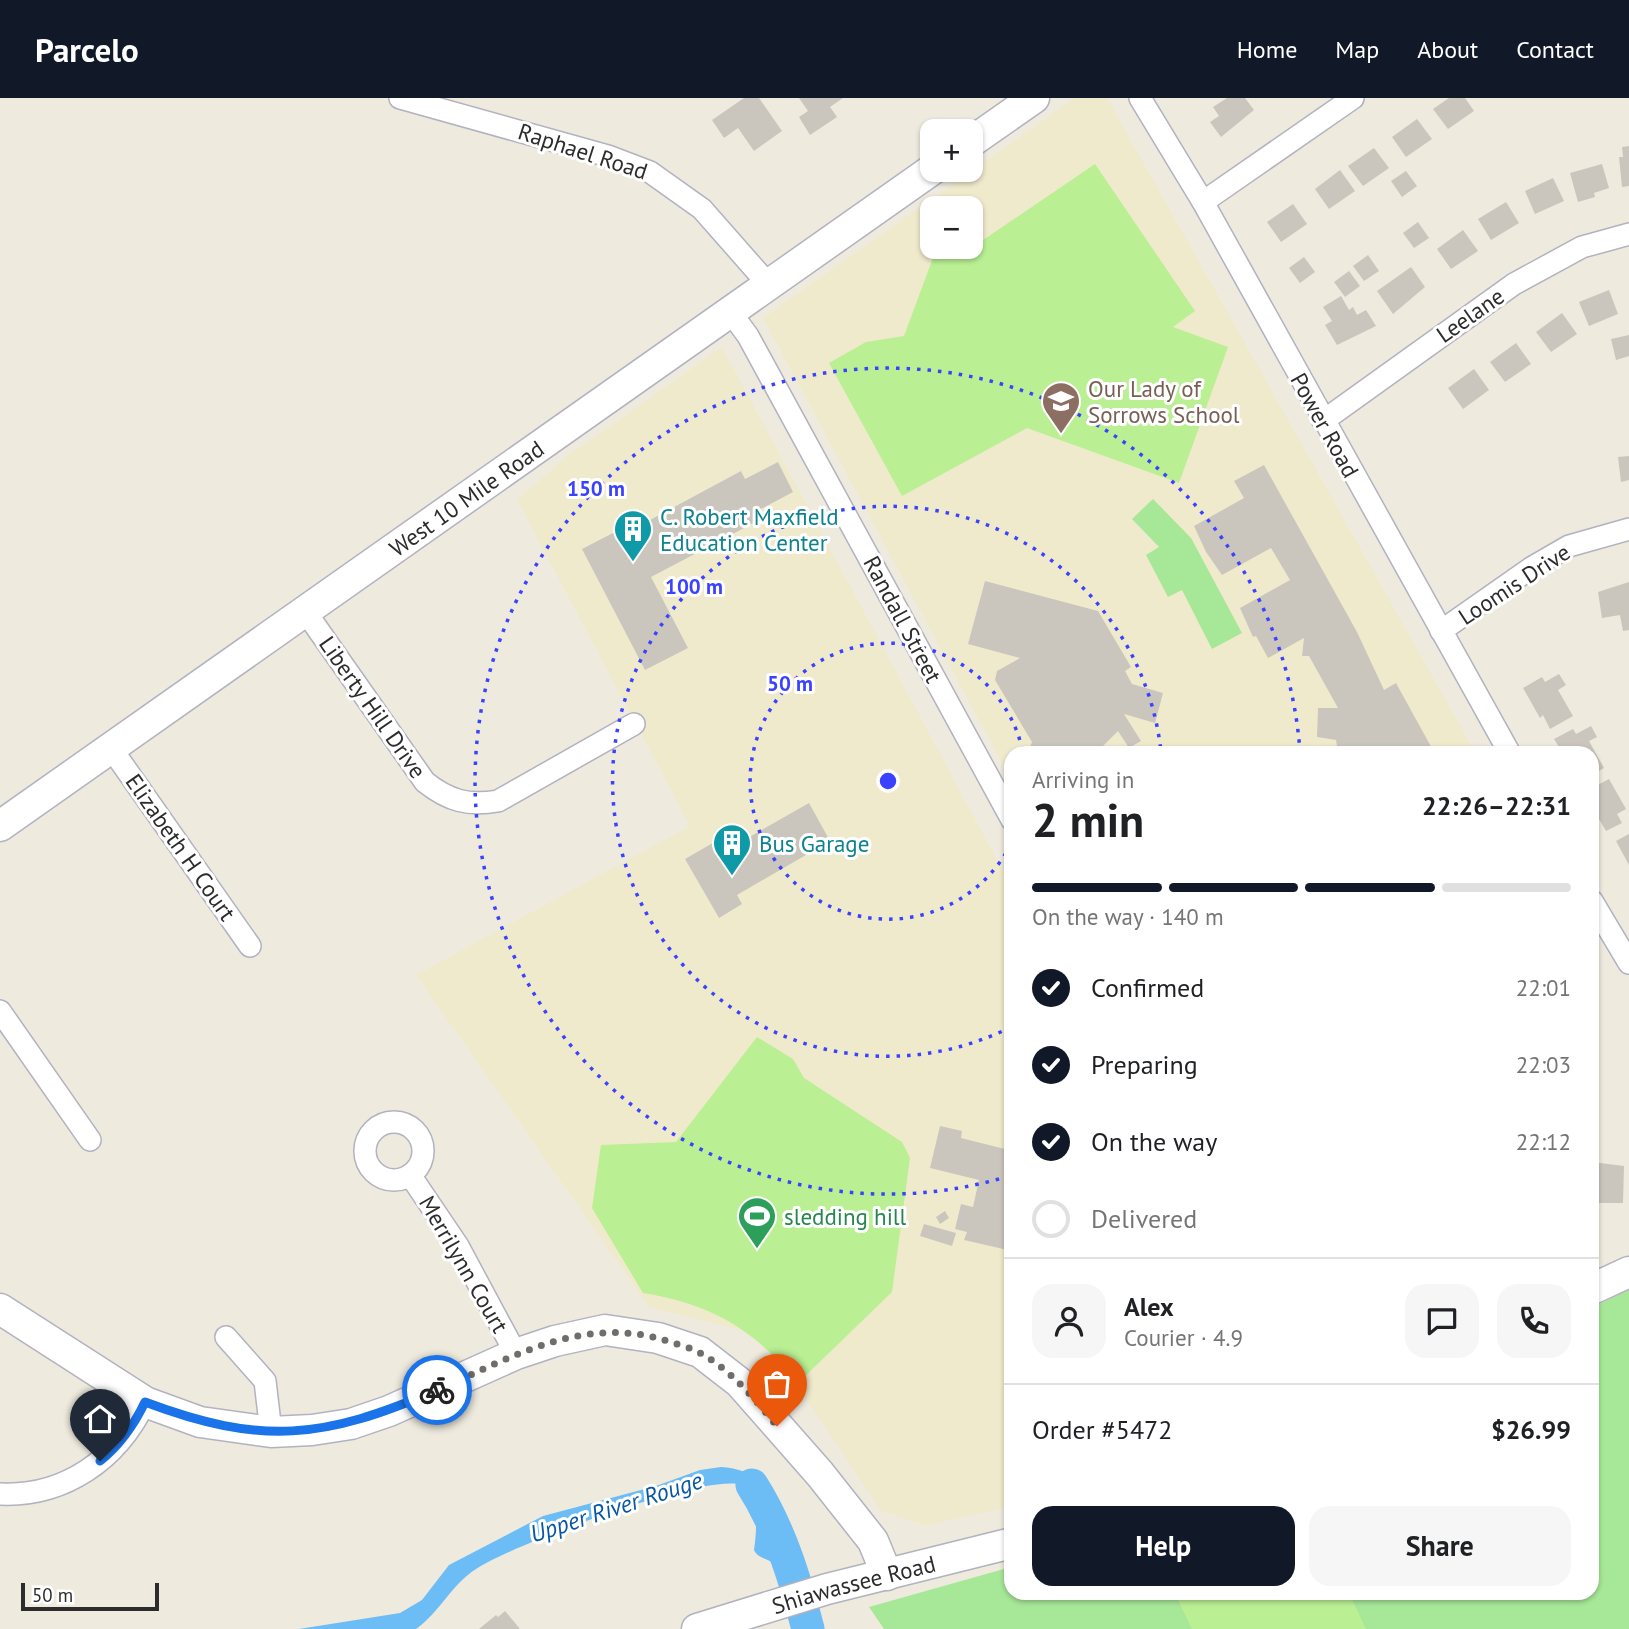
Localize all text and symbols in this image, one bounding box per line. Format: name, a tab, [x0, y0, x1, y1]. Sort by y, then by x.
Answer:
text: Parcelo	[35, 28, 139, 71]
text: Home	[1237, 34, 1297, 65]
text: Map	[1335, 34, 1379, 65]
text: About	[1417, 34, 1478, 65]
text: Contact	[1516, 34, 1594, 65]
street label: Raphael Road	[515, 116, 651, 186]
map controls	[920, 119, 983, 259]
button: +	[920, 119, 983, 182]
button: −	[920, 196, 983, 259]
street label: Leelane	[1431, 281, 1509, 349]
street label: Power Road	[1284, 368, 1366, 482]
place label: Our Lady of Sorrows School	[1088, 374, 1240, 429]
school or university icon: Our Lady of Sorrows School	[1040, 380, 1082, 435]
street label: West 10 Mile Road	[383, 433, 549, 562]
text: 150 m	[567, 475, 625, 502]
place label: C. Robert Maxfield Education Center	[660, 502, 839, 557]
building icon: C. Robert Maxfield Education Center	[612, 508, 654, 563]
street label: Loomis Drive	[1453, 537, 1575, 631]
street label: Randall Street	[857, 551, 949, 688]
text: 100 m	[665, 573, 723, 600]
street label: Liberty Hill Drive	[313, 630, 433, 784]
text: 50 m	[767, 670, 813, 697]
text: Arriving in	[1032, 765, 1134, 794]
street label: Elizabeth H Court	[120, 768, 242, 926]
centre of rings	[876, 769, 900, 793]
text: 22:26–22:31	[1422, 789, 1571, 822]
text: 2 min	[1032, 790, 1144, 850]
building icon: Bus Garage	[711, 822, 753, 877]
place label: Bus Garage	[759, 829, 869, 858]
text: On the way · 140 m	[1032, 902, 1224, 931]
icon: check	[1032, 969, 1070, 1007]
text: Confirmed	[1091, 971, 1204, 1004]
text: 22:01	[1516, 973, 1571, 1002]
icon: check	[1032, 1046, 1070, 1084]
text: Preparing	[1091, 1048, 1198, 1081]
text: 22:03	[1516, 1050, 1571, 1079]
icon: check	[1032, 1123, 1070, 1161]
text: On the way	[1091, 1125, 1217, 1158]
text: 22:12	[1516, 1127, 1571, 1156]
street label: Merrilynn Court	[413, 1190, 515, 1338]
sports icon: sledding hill	[736, 1195, 778, 1250]
place label: sledding hill	[784, 1202, 907, 1231]
text: Delivered	[1091, 1202, 1197, 1235]
button: person	[1032, 1284, 1106, 1358]
button: chat	[1405, 1284, 1479, 1358]
button: phone	[1497, 1284, 1571, 1358]
text: Alex	[1124, 1290, 1174, 1323]
text: Courier · 4.9	[1124, 1323, 1243, 1352]
pin	[747, 1354, 807, 1426]
courier	[402, 1355, 472, 1425]
icon: bag	[758, 1365, 796, 1403]
icon: bike	[418, 1371, 456, 1409]
pin	[70, 1389, 130, 1461]
icon: home	[81, 1400, 119, 1438]
text: Order #5472	[1032, 1413, 1172, 1446]
text: $26.99	[1491, 1413, 1571, 1446]
water label: Upper River Rouge	[526, 1464, 706, 1550]
button: Help	[1032, 1506, 1295, 1586]
button: Share	[1309, 1506, 1571, 1586]
street label: Shiawassee Road	[768, 1548, 938, 1620]
scale bar	[21, 1580, 159, 1612]
text: 50 m	[32, 1583, 73, 1607]

